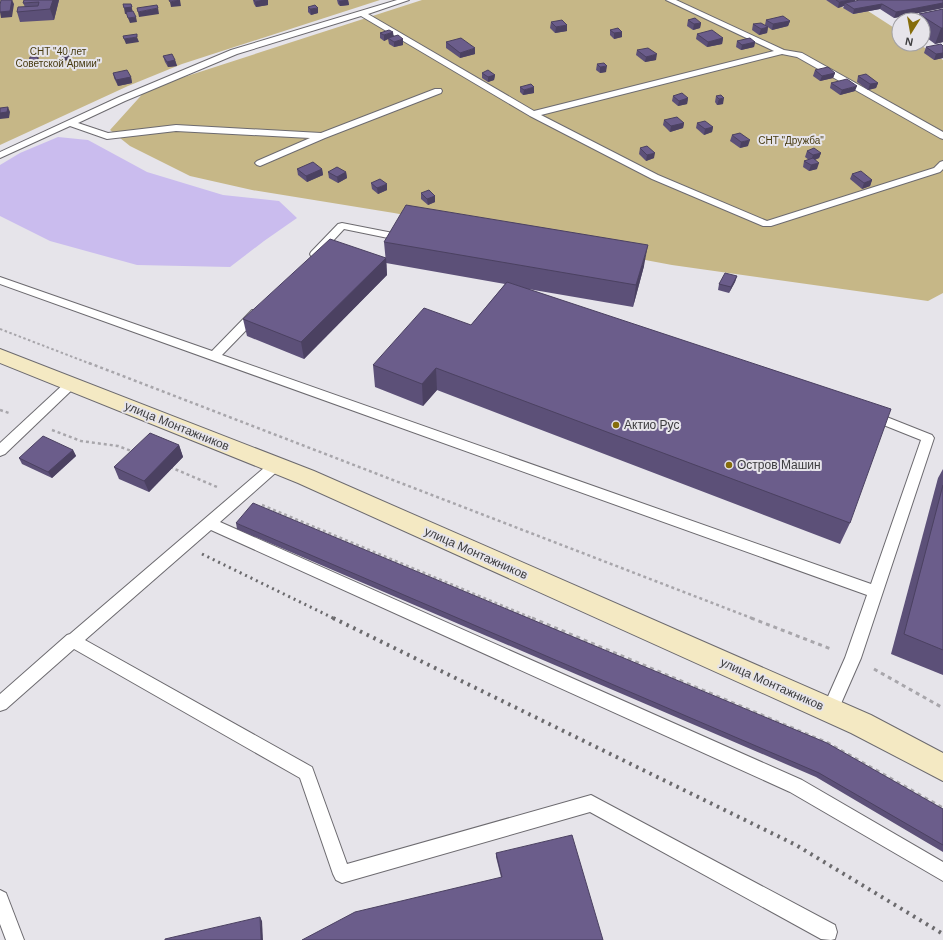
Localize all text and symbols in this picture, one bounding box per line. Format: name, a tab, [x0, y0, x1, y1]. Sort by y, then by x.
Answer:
north arrow	[891, 12, 931, 52]
text: N	[904, 35, 914, 48]
park label: СНТ "40 лет Советской Армии"	[16, 46, 101, 69]
park label: СНТ "Дружба"	[758, 135, 824, 146]
street label: улица Монтажников	[123, 399, 231, 453]
place label: Актио Рус	[624, 418, 679, 432]
marker: Актио Рус	[611, 420, 621, 430]
place label: Остров Машин	[737, 458, 821, 472]
marker: Остров Машин	[724, 460, 734, 470]
street label: улица Монтажников	[422, 524, 530, 582]
street label: улица Монтажников	[718, 655, 826, 713]

